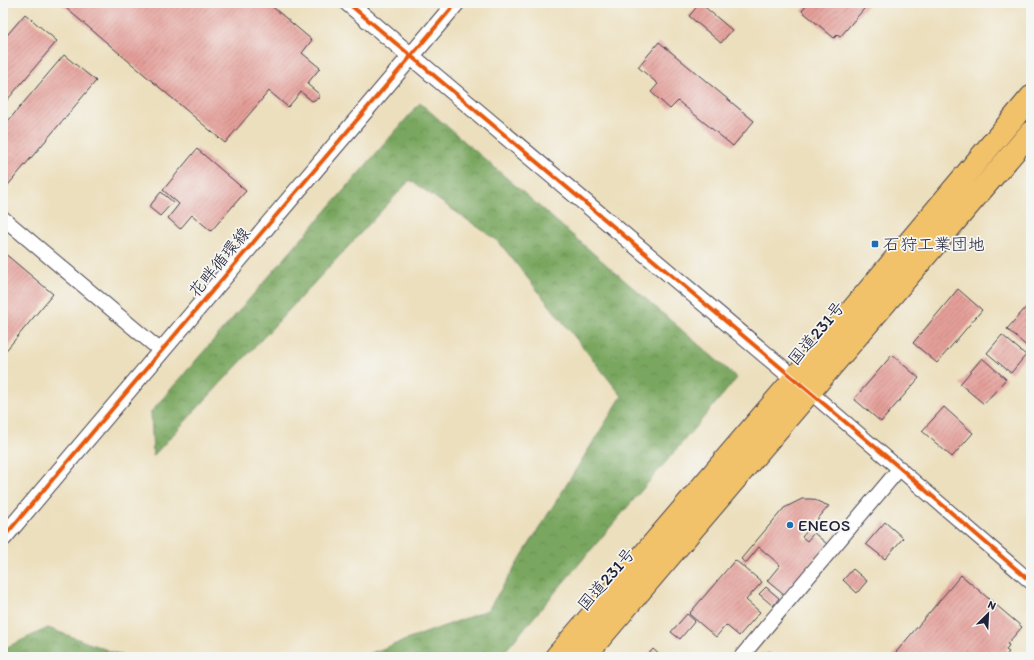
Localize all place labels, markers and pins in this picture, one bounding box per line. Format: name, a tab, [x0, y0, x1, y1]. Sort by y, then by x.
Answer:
place label: 石狩工業団地	[883, 234, 985, 254]
marker: 石狩工業団地	[870, 239, 880, 249]
place label: ENEOS	[798, 515, 850, 535]
marker: ENEOS	[785, 520, 795, 530]

